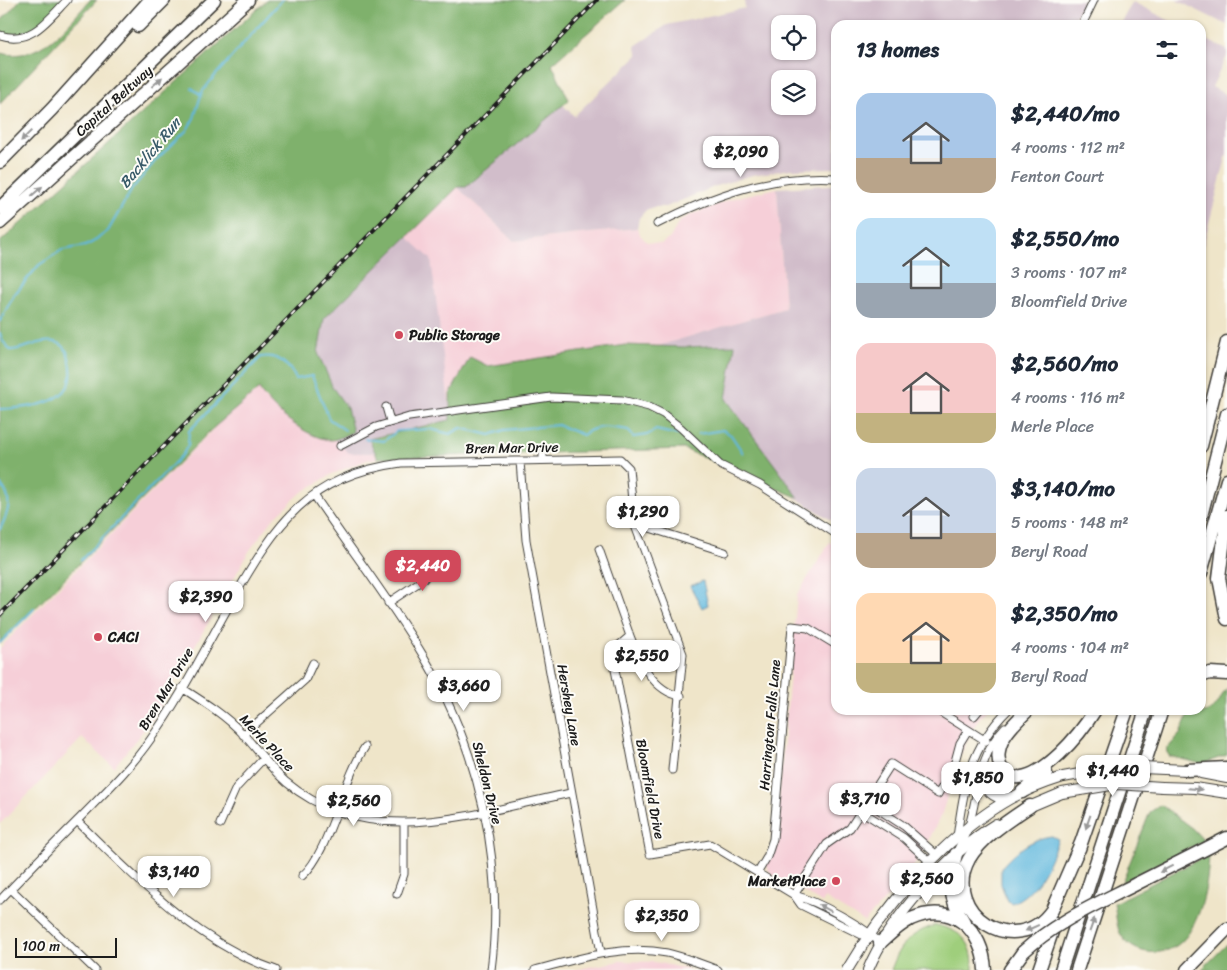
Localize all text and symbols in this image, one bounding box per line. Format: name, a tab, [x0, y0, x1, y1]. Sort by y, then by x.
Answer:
map controls	[771, 15, 816, 115]
button: locate	[771, 15, 816, 60]
text: 13 homes	[856, 31, 939, 69]
icon: filters	[1153, 36, 1181, 64]
street label: Capital Beltway	[69, 58, 159, 143]
button: layers	[771, 70, 816, 115]
one-way arrow	[151, 76, 163, 88]
text: $2,440/mo	[1011, 95, 1120, 133]
water label: Backlick Run	[113, 110, 189, 194]
icon: home	[896, 113, 956, 173]
one-way arrow	[20, 130, 32, 142]
text: 4 rooms · 112 m²	[1011, 133, 1125, 162]
pin: $2,090	[700, 136, 782, 178]
text: $2,090	[714, 137, 768, 166]
text: Fenton Court	[1011, 162, 1105, 191]
one-way arrow	[30, 185, 42, 197]
text: $2,550/mo	[1011, 220, 1119, 258]
icon: home	[896, 238, 956, 298]
text: 3 rooms · 107 m²	[1011, 258, 1127, 287]
text: Bloomfield Drive	[1011, 287, 1127, 316]
place label: Public Storage	[409, 323, 501, 348]
marker: Public Storage	[393, 329, 405, 341]
text: $2,560/mo	[1011, 345, 1118, 383]
icon: home	[896, 363, 956, 423]
text: 4 rooms · 116 m²	[1011, 383, 1125, 412]
text: Merle Place	[1011, 412, 1094, 441]
street label: Bren Mar Drive	[465, 435, 559, 461]
text: $3,140/mo	[1011, 470, 1115, 508]
icon: home	[896, 488, 956, 548]
pin: $1,290	[602, 496, 684, 538]
text: $1,290	[617, 497, 669, 526]
text: 5 rooms · 148 m²	[1011, 508, 1128, 537]
text: Beryl Road	[1011, 537, 1087, 566]
pin: $2,440	[382, 550, 464, 592]
text: $2,440	[396, 551, 450, 580]
pin: $2,390	[165, 580, 247, 623]
text: $2,390	[179, 582, 233, 611]
text: $2,350/mo	[1011, 595, 1118, 633]
icon: home	[896, 613, 956, 673]
place label: CACI	[107, 625, 140, 650]
marker: CACI	[92, 631, 104, 643]
text: 4 rooms · 104 m²	[1011, 633, 1129, 662]
pin: $2,550	[601, 640, 683, 682]
text: $2,550	[615, 641, 669, 670]
street label: Bren Mar Drive	[131, 643, 201, 735]
street label: Harrington Falls Lane	[752, 658, 788, 791]
street label: Hershey Lane	[549, 662, 589, 748]
text: Beryl Road	[1011, 662, 1087, 691]
pin: $3,660	[423, 670, 505, 712]
text: $3,660	[438, 671, 490, 700]
street label: Merle Place	[233, 708, 301, 778]
street label: Bloomfield Drive	[628, 737, 672, 841]
street label: Sheldon Drive	[465, 739, 509, 827]
pin: $1,440	[1072, 754, 1154, 797]
text: $1,440	[1087, 756, 1139, 785]
pin: $1,850	[937, 762, 1019, 804]
text: $1,850	[952, 763, 1004, 792]
pin: $3,710	[824, 782, 906, 825]
pin: $2,560	[313, 784, 395, 827]
text: $3,710	[840, 784, 890, 813]
one-way arrow	[1187, 785, 1203, 793]
text: $2,560	[327, 786, 381, 815]
one-way arrow	[1084, 815, 1091, 830]
pin: $3,140	[133, 856, 215, 898]
text: $3,140	[149, 857, 199, 886]
pin: $2,560	[886, 862, 968, 905]
text: $2,560	[900, 864, 954, 893]
one-way arrow	[1159, 865, 1173, 873]
place label: MarketPlace	[747, 869, 827, 894]
marker: MarketPlace	[830, 875, 842, 887]
pin: $2,350	[621, 900, 703, 942]
text: $2,350	[636, 901, 688, 930]
one-way arrow	[818, 904, 831, 913]
one-way arrow	[1088, 917, 1096, 932]
one-way arrow	[1025, 924, 1039, 932]
text: 100 m	[22, 934, 60, 959]
scale bar	[15, 935, 118, 958]

